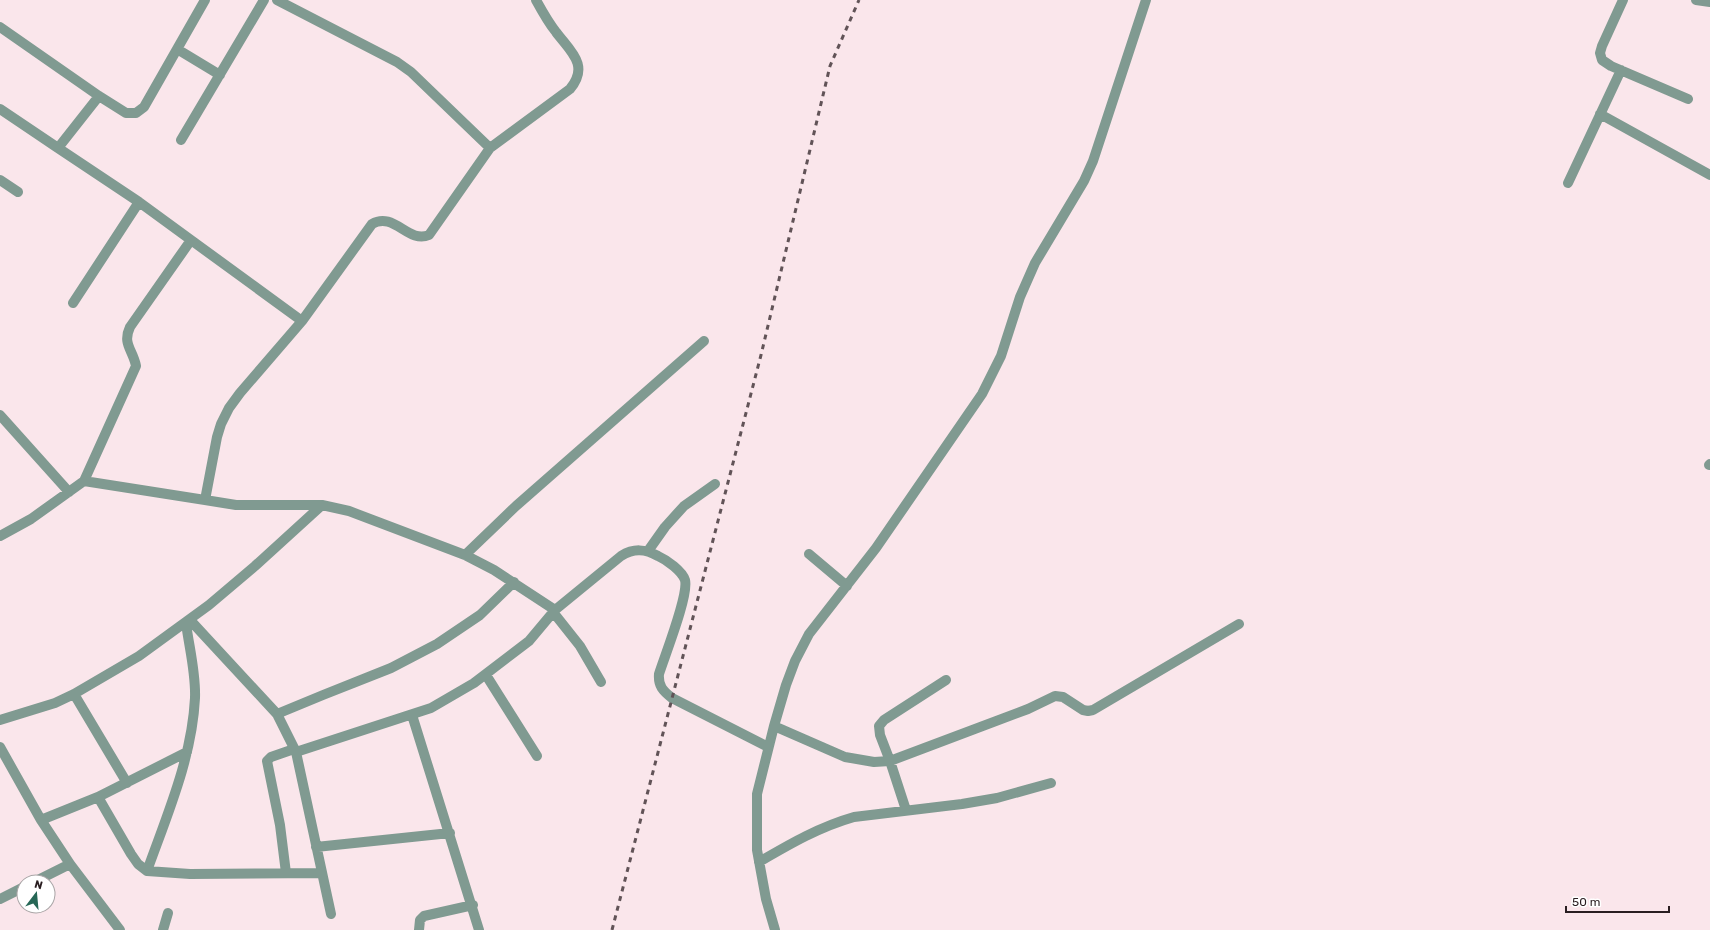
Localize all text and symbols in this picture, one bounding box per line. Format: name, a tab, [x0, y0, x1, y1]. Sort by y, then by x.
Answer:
north arrow	[16, 874, 56, 914]
text: N	[33, 878, 44, 892]
scale bar	[1566, 888, 1669, 914]
text: 50 m	[1572, 895, 1600, 909]

